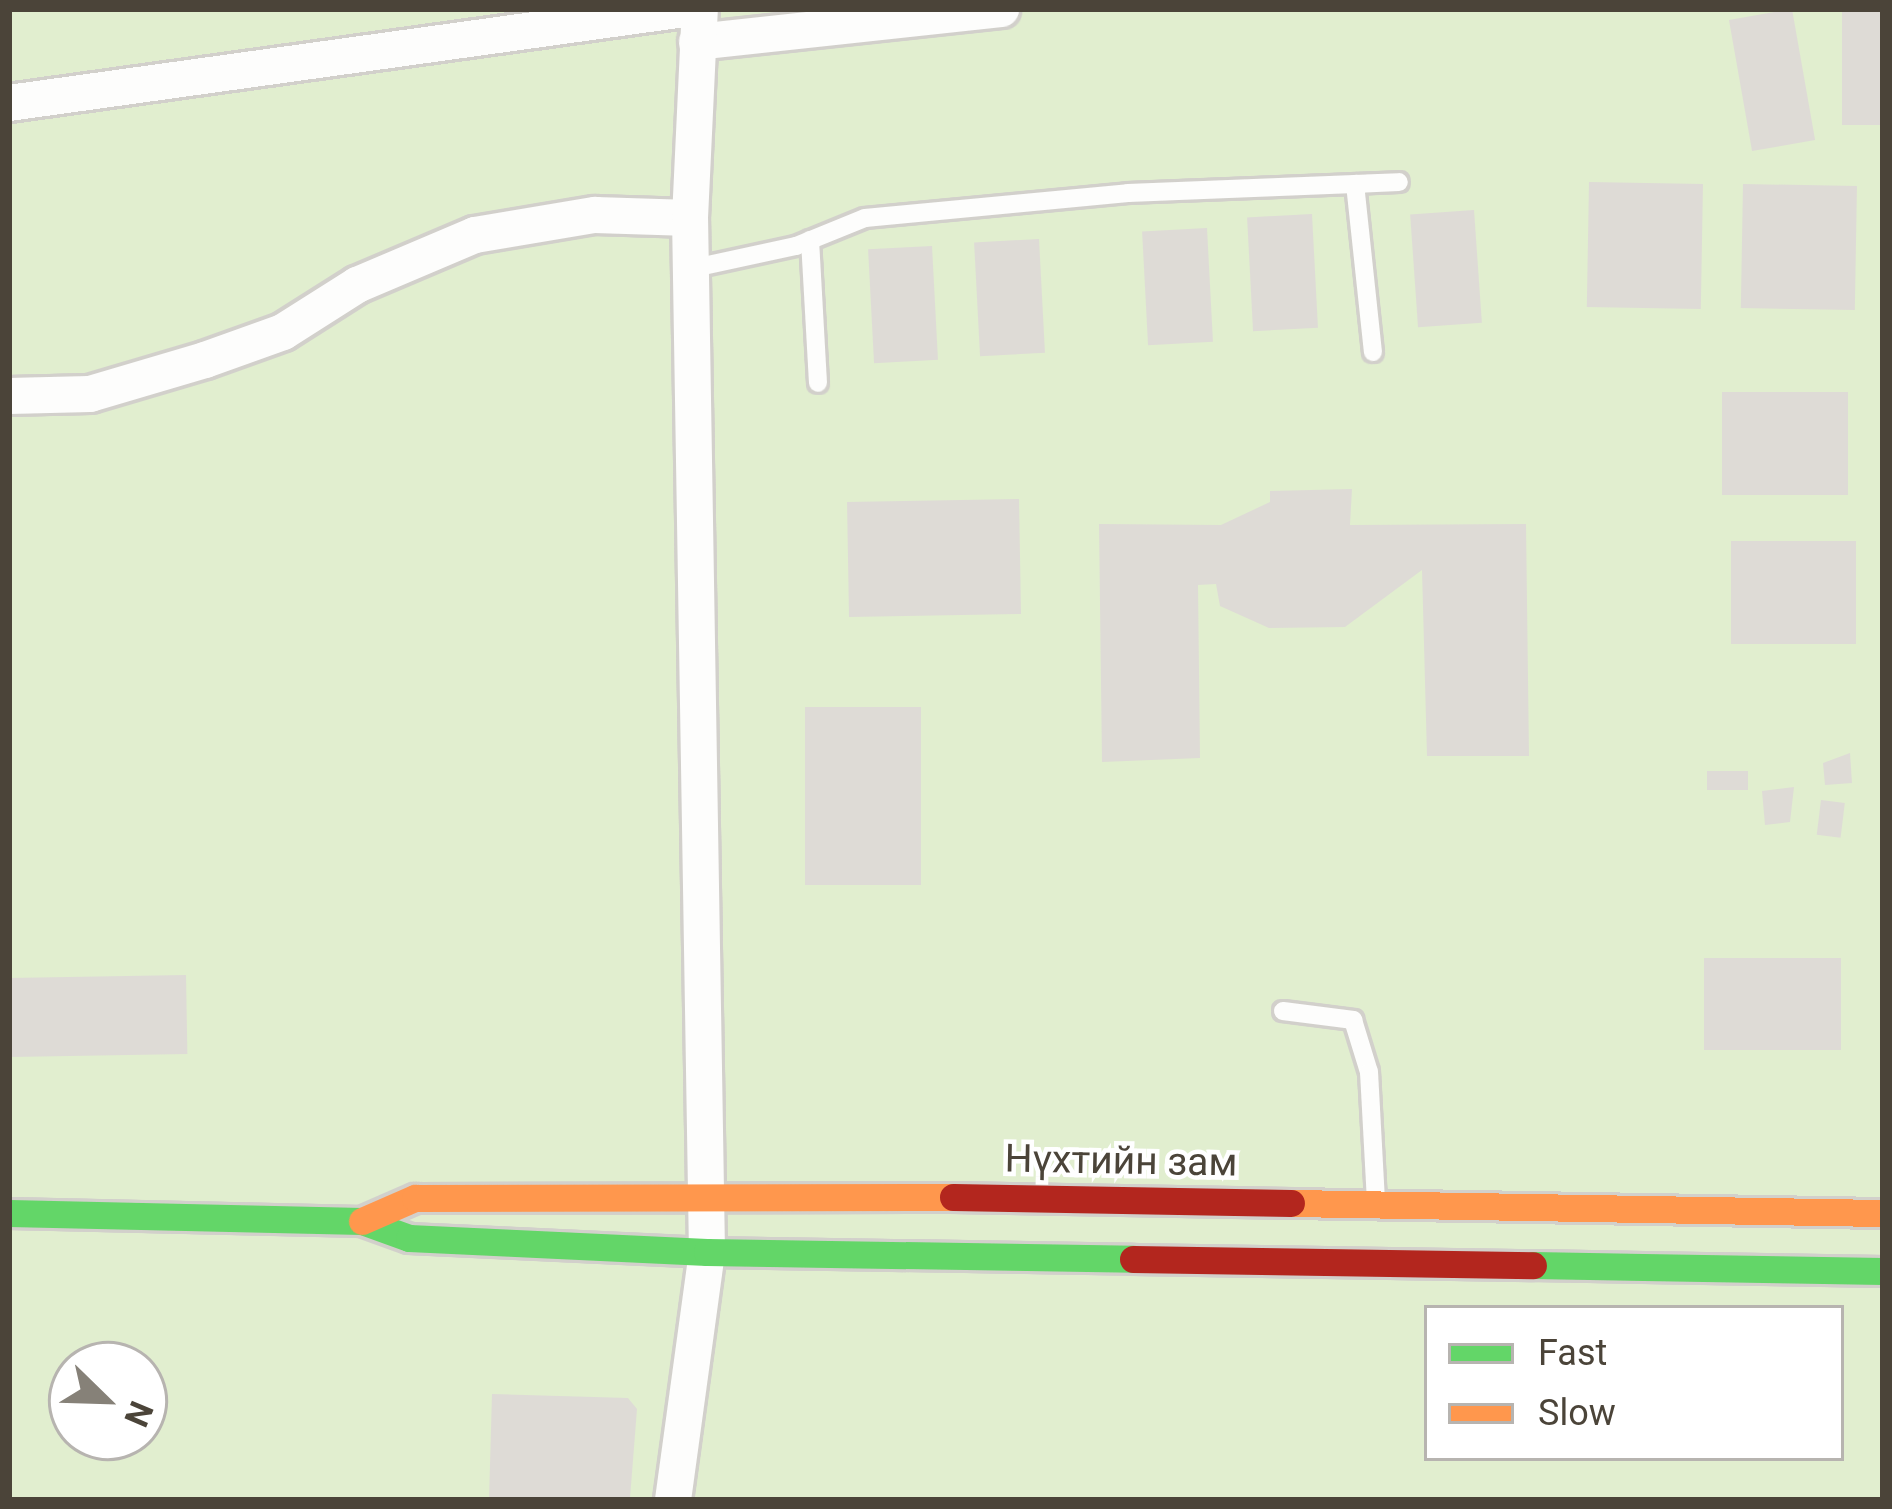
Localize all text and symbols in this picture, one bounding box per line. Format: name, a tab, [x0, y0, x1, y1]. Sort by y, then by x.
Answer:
street label: Нүхтийн зам	[1004, 1136, 1238, 1186]
legend	[1424, 1305, 1844, 1461]
text: Fast	[1538, 1332, 1607, 1374]
north arrow	[48, 1341, 168, 1461]
text: Slow	[1538, 1392, 1616, 1434]
text: N	[116, 1396, 161, 1432]

